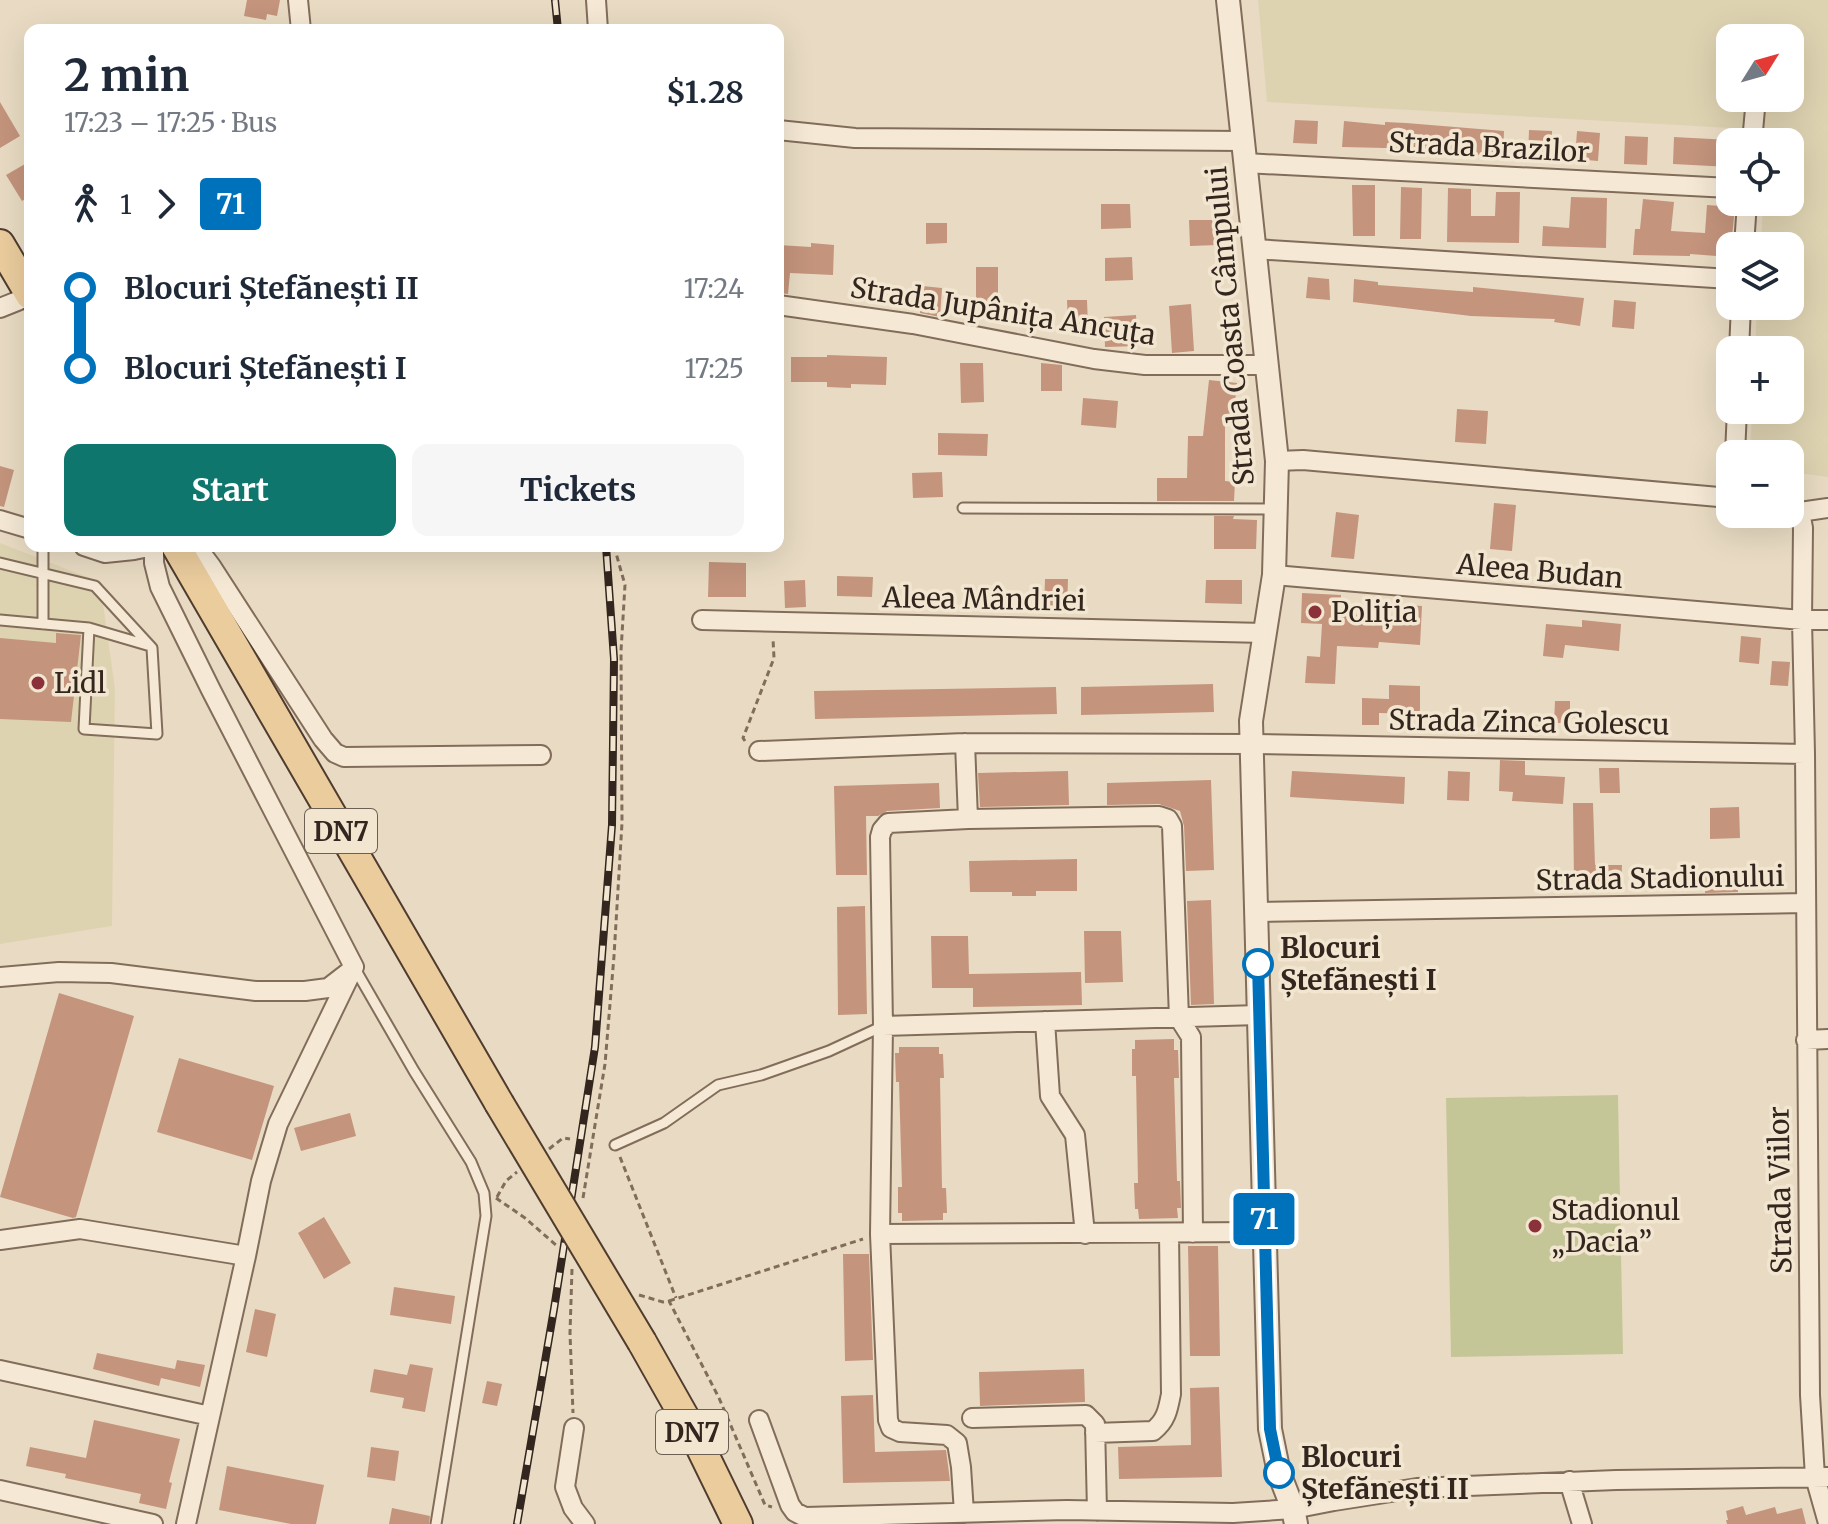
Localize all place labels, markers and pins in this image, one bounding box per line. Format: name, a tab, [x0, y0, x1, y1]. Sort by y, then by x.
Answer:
place label: Poliția	[1331, 594, 1417, 630]
marker: Poliția	[1306, 603, 1324, 621]
place label: Lidl	[54, 665, 106, 701]
marker: Lidl	[29, 674, 47, 692]
place label: Blocuri Ștefănești I	[1280, 930, 1437, 998]
marker: Blocuri Ștefănești I	[1243, 949, 1273, 979]
place label: Stadionul „Dacia”	[1551, 1192, 1680, 1260]
marker: Stadionul „Dacia”	[1526, 1217, 1544, 1235]
place label: Blocuri Ștefănești II	[1301, 1439, 1469, 1507]
marker: Blocuri Ștefănești II	[1264, 1458, 1294, 1488]

